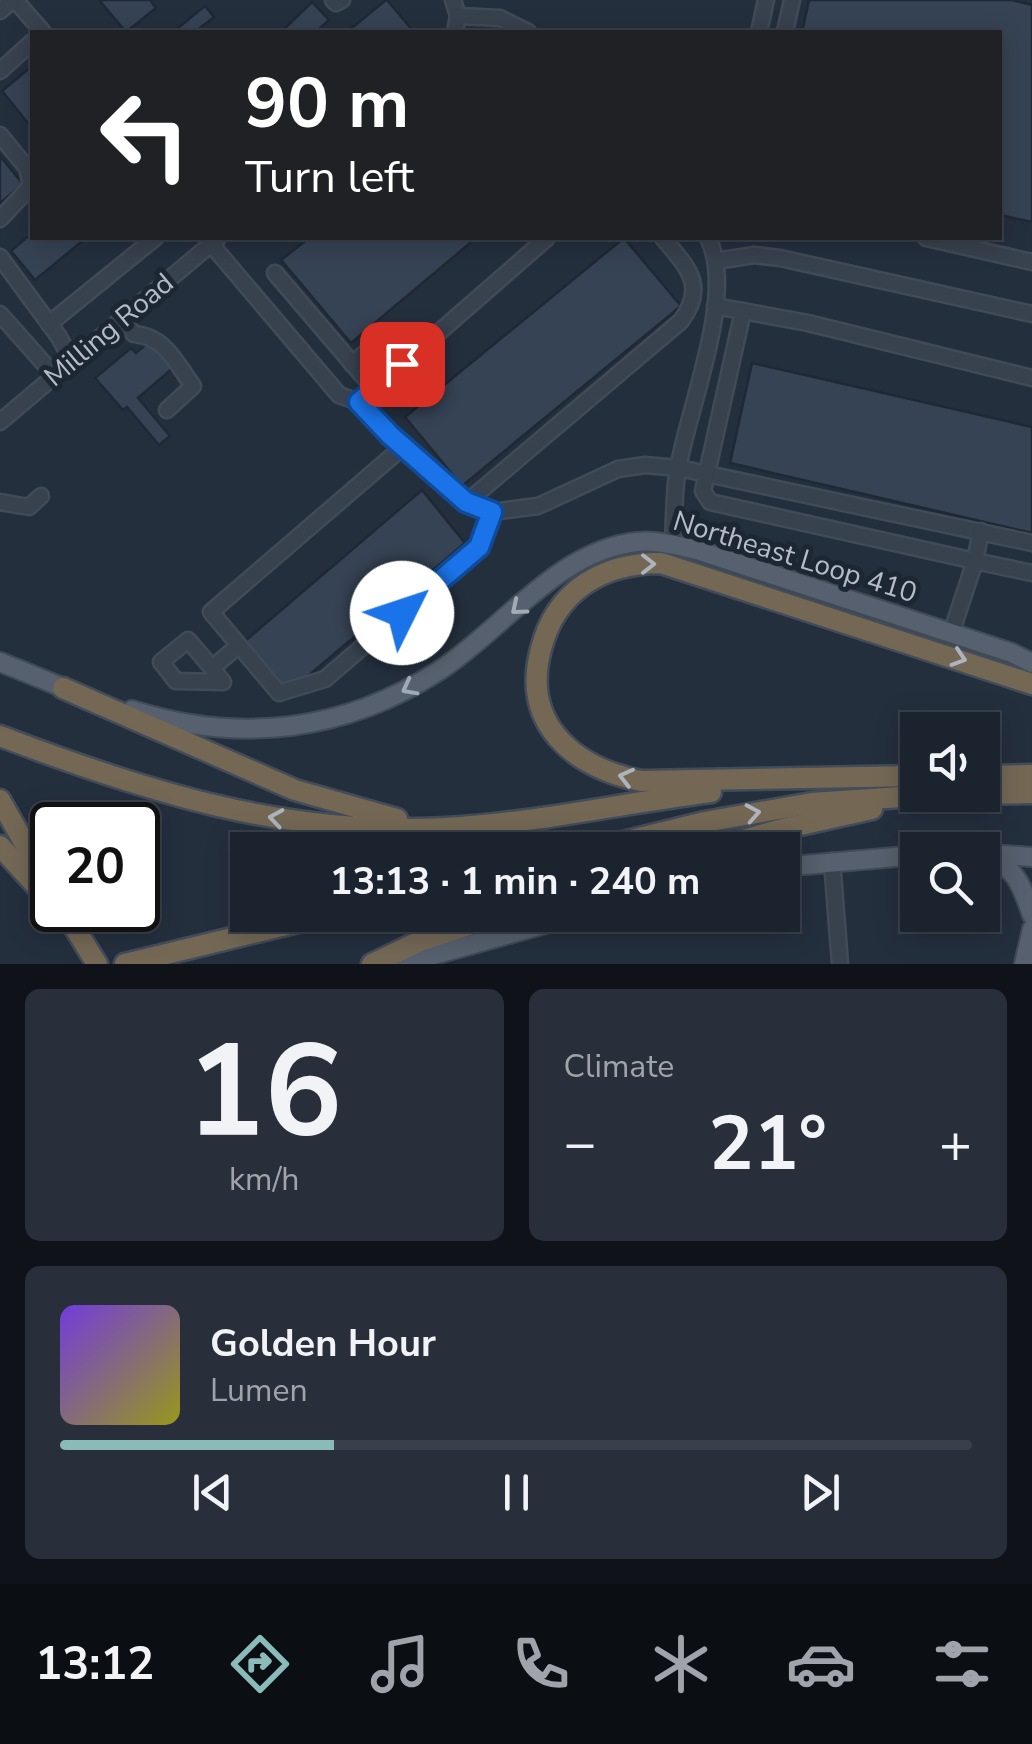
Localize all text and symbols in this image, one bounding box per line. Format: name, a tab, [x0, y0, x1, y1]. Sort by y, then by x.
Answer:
text: 90 m	[245, 56, 409, 152]
icon: left	[80, 70, 210, 200]
text: Turn left	[245, 147, 414, 208]
street label: Milling Road	[36, 265, 182, 395]
pin	[360, 322, 445, 407]
icon: arrive	[375, 337, 430, 392]
street label: Northeast Loop 410	[669, 502, 921, 612]
one-way arrow	[642, 553, 657, 575]
position arrow	[350, 561, 454, 665]
one-way arrow	[512, 596, 530, 614]
one-way arrow	[949, 646, 966, 666]
one-way arrow	[402, 675, 420, 695]
map controls	[900, 712, 1000, 932]
button: sound	[900, 712, 1000, 812]
one-way arrow	[618, 768, 635, 789]
speed limit sign: 20	[30, 802, 160, 932]
one-way arrow	[745, 803, 762, 824]
one-way arrow	[268, 808, 285, 829]
button: search	[900, 832, 1000, 932]
text: 13:13 · 1 min · 240 m	[330, 856, 700, 907]
text: 16	[186, 1004, 342, 1181]
text: Climate	[564, 1045, 674, 1088]
text: 21°	[709, 1093, 827, 1195]
text: −	[564, 1106, 597, 1181]
text: +	[939, 1106, 972, 1181]
text: km/h	[229, 1158, 300, 1201]
text: Golden Hour	[210, 1318, 436, 1369]
text: Lumen	[210, 1369, 308, 1412]
icon: previous	[185, 1465, 240, 1520]
icon: pause	[489, 1465, 544, 1520]
icon: next	[793, 1465, 848, 1520]
icon: directions	[225, 1629, 295, 1699]
icon: music	[365, 1629, 435, 1699]
icon: phone	[506, 1629, 576, 1699]
icon: climate	[646, 1629, 716, 1699]
icon: car	[786, 1629, 856, 1699]
icon: filters	[927, 1629, 997, 1699]
text: 13:12	[35, 1634, 154, 1695]

